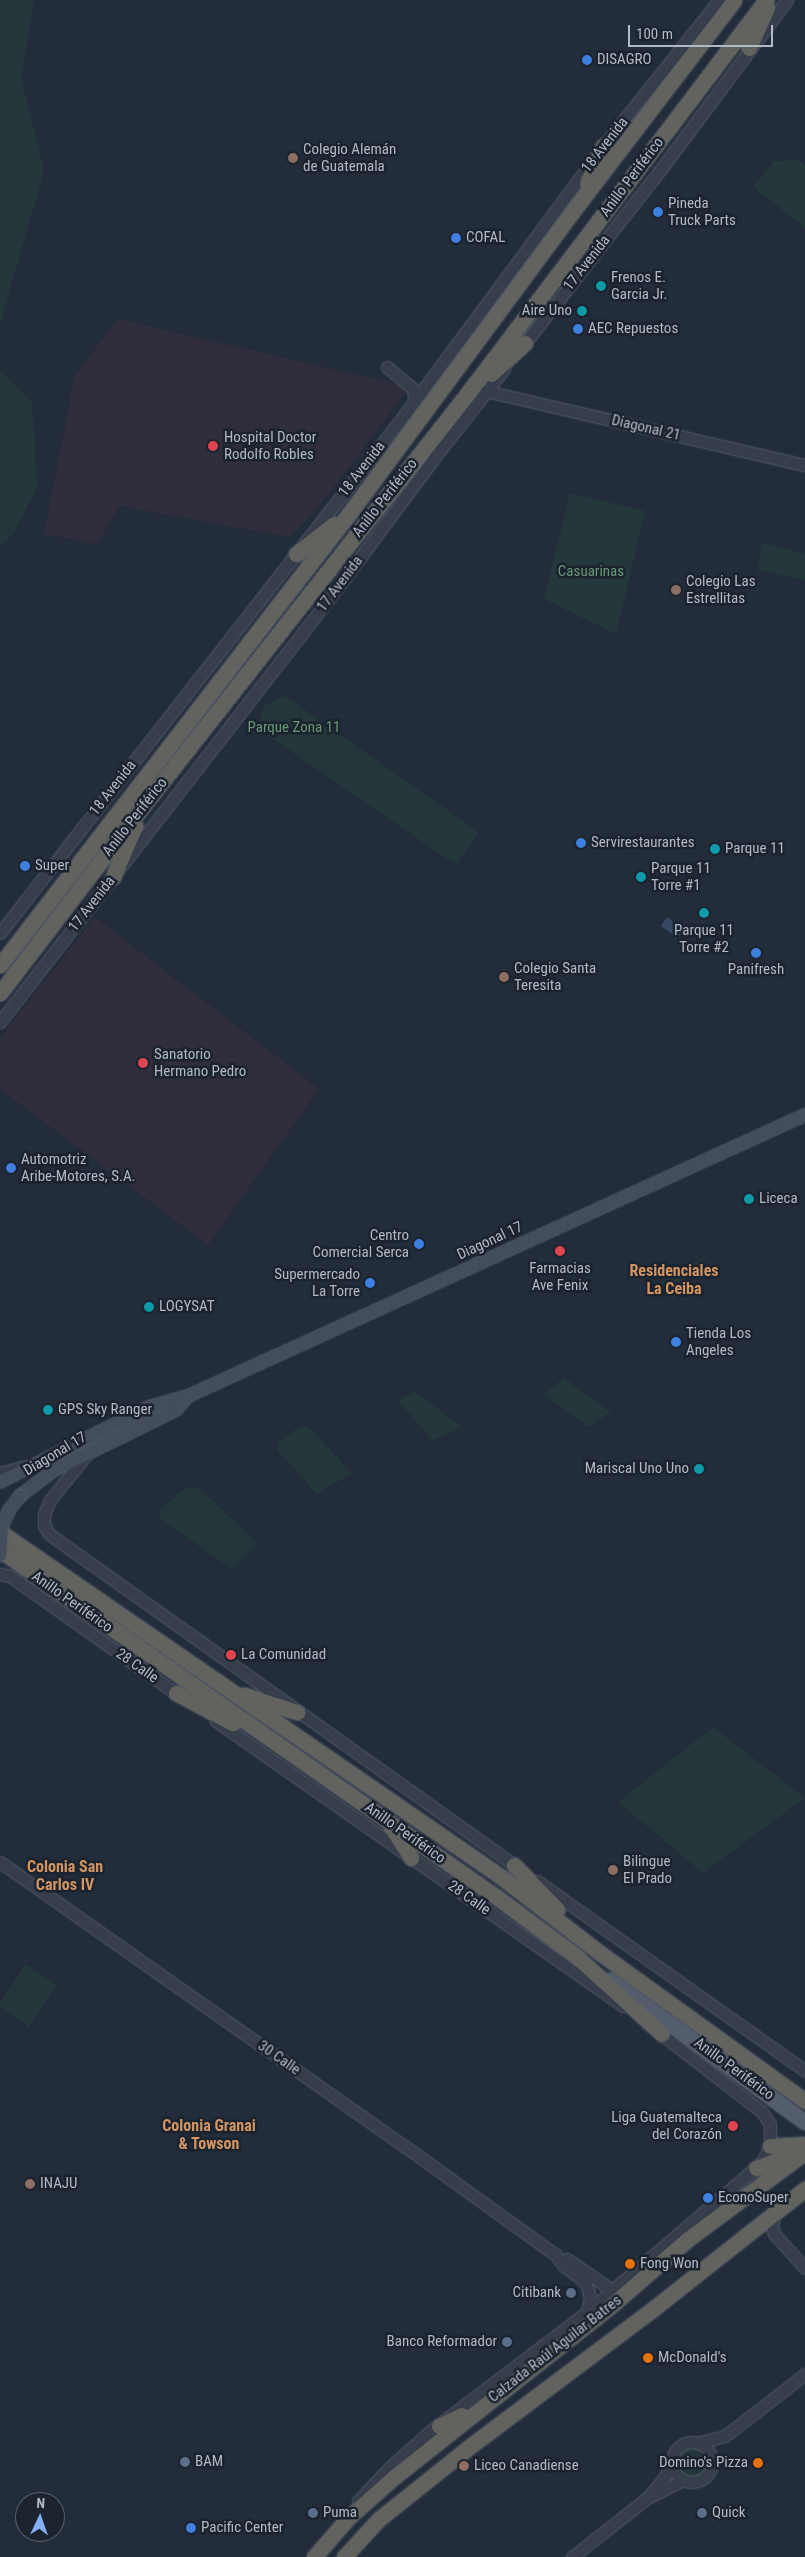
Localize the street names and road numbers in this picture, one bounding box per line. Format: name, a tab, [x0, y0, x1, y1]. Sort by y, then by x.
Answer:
street label: 18 Avenida	[578, 114, 632, 176]
street label: Anillo Periférico	[596, 134, 668, 220]
street label: 17 Avenida	[560, 232, 614, 294]
street label: Diagonal 21	[610, 411, 682, 445]
street label: 18 Avenida	[335, 438, 389, 500]
street label: Anillo Periférico	[349, 455, 421, 541]
street label: 17 Avenida	[313, 553, 367, 615]
street label: 18 Avenida	[86, 757, 140, 819]
street label: Anillo Periférico	[99, 774, 171, 860]
street label: 17 Avenida	[65, 873, 119, 935]
street label: Diagonal 17	[454, 1218, 526, 1264]
street label: Diagonal 17	[20, 1428, 90, 1480]
street label: Anillo Periférico	[28, 1568, 116, 1636]
street label: 28 Calle	[112, 1645, 162, 1687]
street label: Anillo Periférico	[361, 1799, 449, 1867]
street label: 28 Calle	[444, 1877, 494, 1919]
street label: Anillo Periférico	[690, 2034, 778, 2104]
street label: 30 Calle	[254, 2037, 304, 2079]
street label: Calzada Raúl Aguilar Batres	[485, 2292, 625, 2406]

